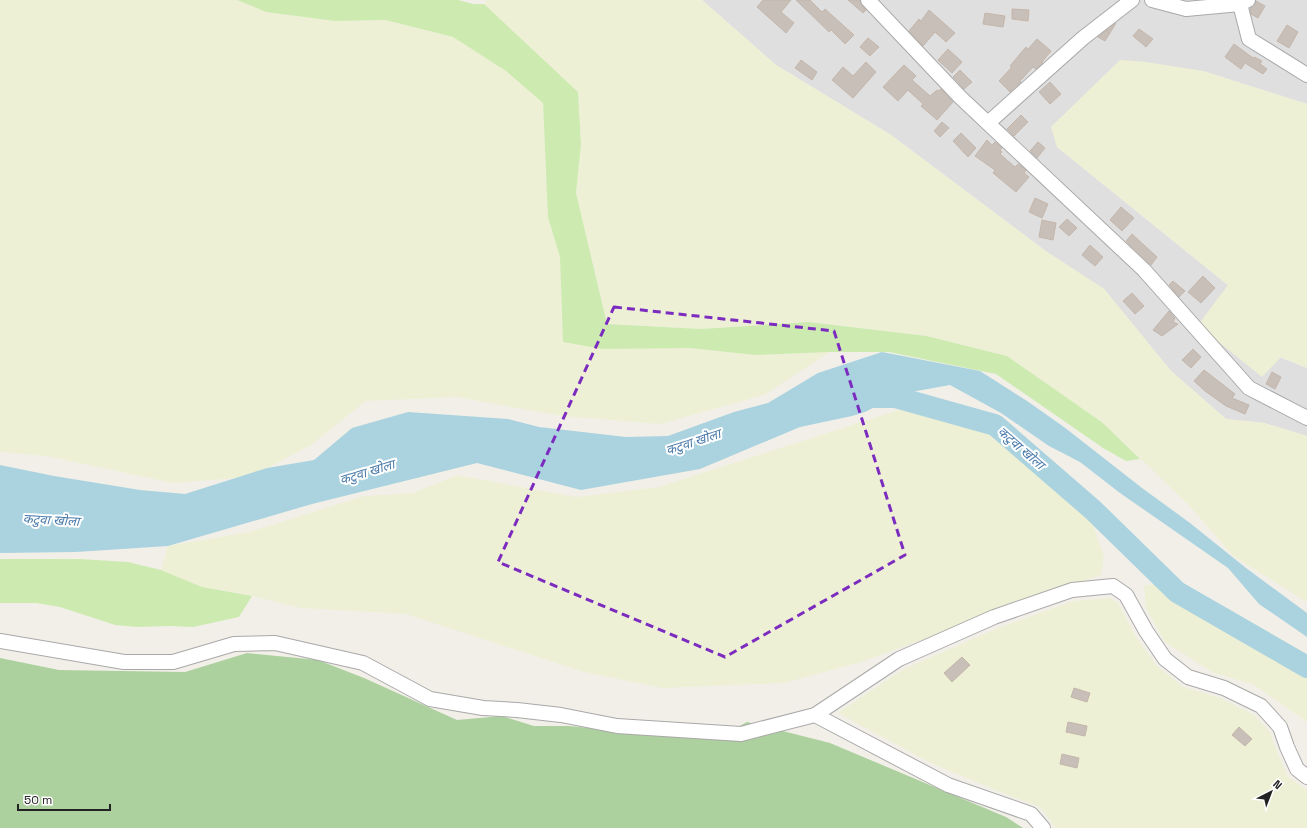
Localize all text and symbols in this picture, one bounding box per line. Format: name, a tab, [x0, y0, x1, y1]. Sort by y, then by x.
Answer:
water label: कटुवा खोला	[994, 423, 1050, 475]
water label: कटुवा खोला	[663, 424, 725, 459]
water label: कटुवा खोला	[337, 455, 399, 488]
water label: कटुवा खोला	[22, 510, 82, 530]
north arrow	[1251, 772, 1291, 812]
text: N	[1270, 777, 1285, 792]
scale bar	[18, 786, 110, 812]
text: 50 m	[24, 792, 52, 808]

